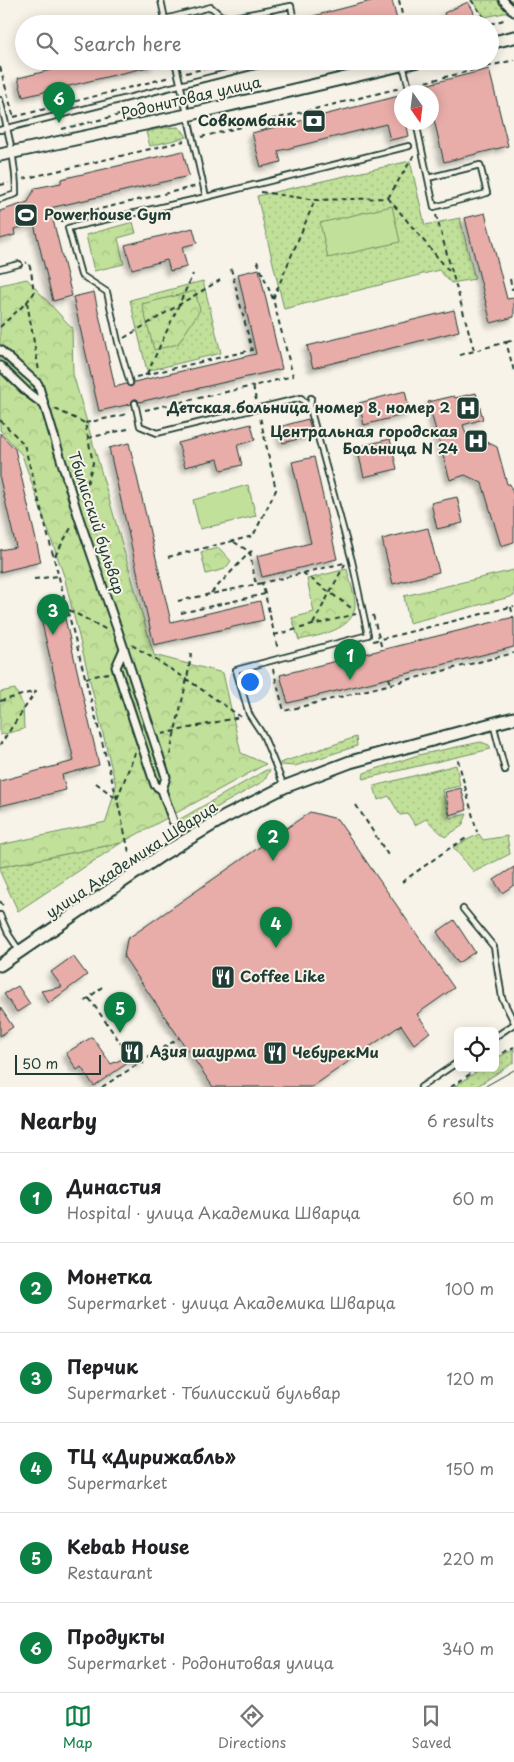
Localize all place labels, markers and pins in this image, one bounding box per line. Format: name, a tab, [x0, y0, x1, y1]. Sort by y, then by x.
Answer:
pin: 6	[43, 82, 75, 123]
place label: Совкомбанк	[198, 108, 296, 131]
bank icon: Совкомбанк	[301, 108, 327, 134]
sports icon: Powerhouse Gym	[13, 202, 39, 228]
place label: Powerhouse Gym	[44, 202, 171, 225]
place label: Детская больница номер 8, номер 2	[166, 395, 450, 418]
hospital icon: Детская больница номер 8, номер 2	[455, 395, 481, 421]
place label: Центральная городская Больница N 24	[270, 419, 458, 459]
hospital icon: Центральная городская Больница N 24	[463, 428, 489, 454]
pin: 3	[37, 594, 69, 635]
pin: 1	[334, 639, 366, 680]
pin: 2	[257, 820, 289, 861]
pin: 4	[260, 907, 292, 948]
restaurant icon: Coffee Like	[210, 964, 236, 990]
place label: Coffee Like	[240, 964, 325, 987]
pin: 5	[104, 992, 136, 1033]
restaurant icon: Азия шаурма	[119, 1039, 145, 1065]
place label: Азия шаурма	[149, 1039, 258, 1062]
restaurant icon: ЧебурекМи	[262, 1040, 288, 1066]
place label: ЧебурекМи	[292, 1040, 379, 1063]

